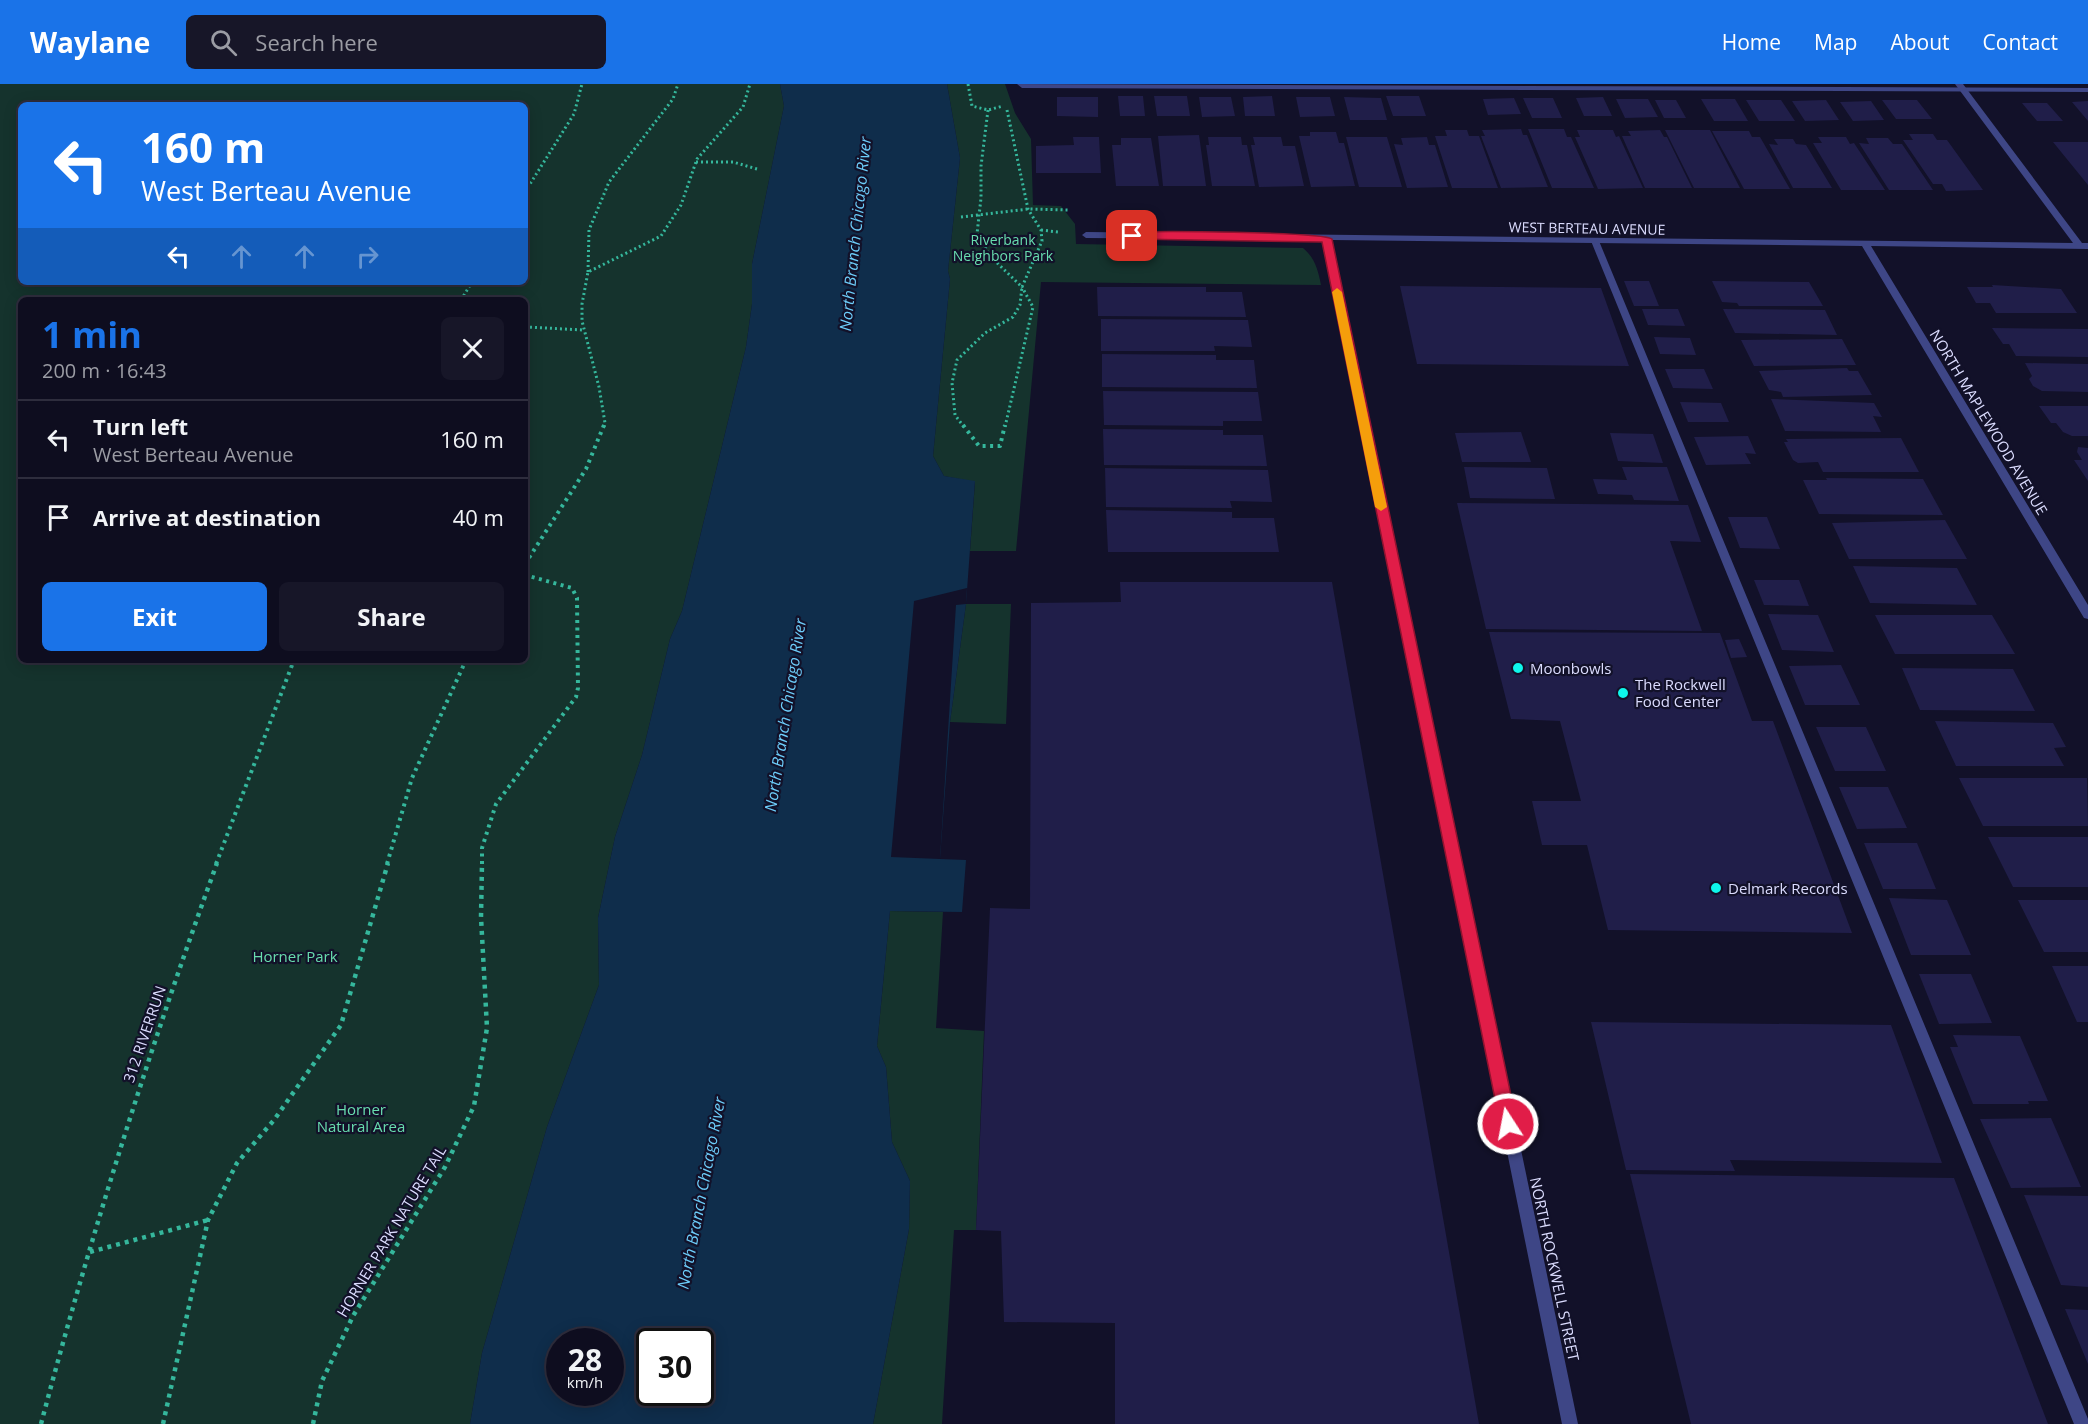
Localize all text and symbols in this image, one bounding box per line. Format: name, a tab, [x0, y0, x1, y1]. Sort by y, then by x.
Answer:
search box	[186, 15, 606, 69]
text: Waylane	[30, 23, 150, 61]
icon: search	[207, 26, 240, 59]
text: Search here	[255, 27, 378, 57]
text: Home	[1722, 28, 1781, 56]
text: Map	[1814, 28, 1857, 56]
text: About	[1890, 28, 1950, 56]
text: Contact	[1983, 28, 2058, 56]
text: 160 m	[141, 118, 265, 175]
icon: left	[42, 126, 120, 204]
water label: North Branch Chicago River	[834, 135, 876, 332]
text: West Berteau Avenue	[141, 172, 412, 209]
pin	[1106, 210, 1157, 261]
street label: WEST BERTEAU AVENUE	[1508, 217, 1666, 239]
icon: arrive	[1115, 219, 1148, 252]
park label: Riverbank Neighbors Park	[953, 230, 1054, 265]
icon: left	[162, 240, 195, 273]
icon: ahead	[225, 240, 258, 273]
icon: ahead	[288, 240, 321, 273]
icon: right	[351, 240, 384, 273]
text: 1 min	[42, 310, 142, 359]
button: close	[441, 317, 504, 380]
street label: NORTH MAPLEWOOD AVENUE	[1926, 326, 2052, 518]
text: 200 m · 16:43	[42, 357, 167, 384]
text: Turn left	[93, 411, 188, 441]
icon: left	[42, 423, 75, 456]
text: 160 m	[440, 424, 504, 454]
text: West Berteau Avenue	[93, 441, 293, 468]
icon: arrive	[42, 501, 75, 534]
text: Arrive at destination	[93, 502, 321, 532]
text: 40 m	[453, 502, 504, 532]
button: Exit	[42, 582, 267, 651]
button: Share	[279, 582, 504, 651]
water label: North Branch Chicago River	[759, 616, 811, 813]
place label: Moonbowls	[1530, 658, 1612, 678]
marker: Moonbowls	[1511, 661, 1525, 675]
place label: The Rockwell Food Center	[1635, 674, 1726, 711]
marker: The Rockwell Food Center	[1616, 686, 1630, 700]
place label: Delmark Records	[1728, 878, 1848, 898]
marker: Delmark Records	[1709, 881, 1723, 895]
park label: Horner Park	[252, 946, 338, 966]
street label: 312 RIVERRUN	[118, 983, 170, 1085]
position arrow	[1476, 1092, 1540, 1156]
water label: North Branch Chicago River	[672, 1094, 731, 1291]
park label: Horner Natural Area	[317, 1099, 405, 1136]
street label: HORNER PARK NATURE TAIL	[332, 1141, 450, 1321]
street label: NORTH ROCKWELL STREET	[1526, 1175, 1584, 1363]
speed limit sign: 30	[636, 1328, 714, 1406]
text: 28	[568, 1339, 602, 1380]
text: km/h	[567, 1372, 603, 1392]

